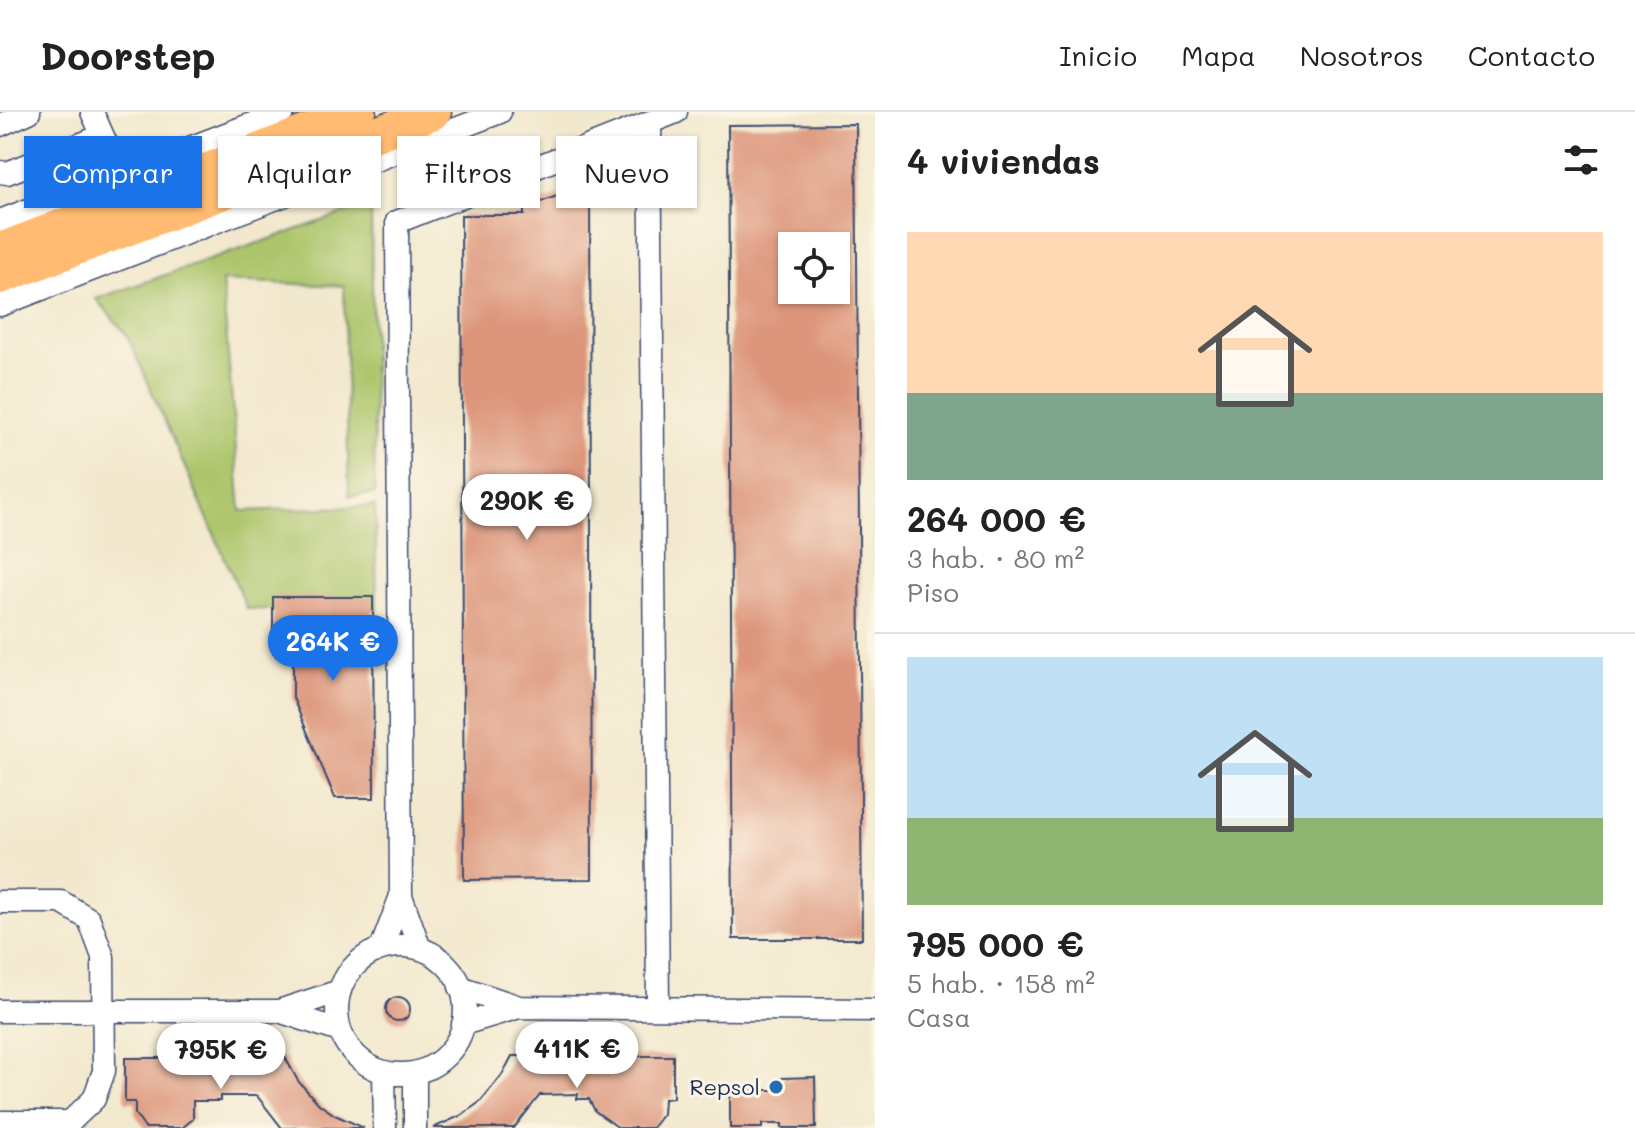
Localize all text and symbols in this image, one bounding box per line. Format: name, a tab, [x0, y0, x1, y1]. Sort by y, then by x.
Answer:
text: Doorstep	[40, 30, 216, 80]
text: Inicio	[1059, 37, 1137, 73]
text: Mapa	[1181, 37, 1256, 73]
text: Nosotros	[1300, 37, 1424, 73]
text: Contacto	[1468, 37, 1595, 73]
chip: Comprar	[24, 136, 202, 208]
chip: Alquilar	[218, 136, 381, 208]
chip: Filtros	[397, 136, 540, 208]
chip: Nuevo	[556, 136, 697, 208]
text: 4 viviendas	[907, 138, 1100, 183]
icon: filters	[1559, 138, 1603, 182]
map controls	[778, 232, 850, 304]
button: locate	[778, 232, 850, 304]
icon: home	[1183, 284, 1327, 428]
pin: 290K €	[462, 474, 592, 542]
text: 290K €	[480, 483, 574, 517]
text: 264 000 €	[907, 496, 1086, 541]
text: 3 hab. · 80 m²	[907, 541, 1084, 575]
text: Piso	[907, 575, 959, 609]
pin: 264K €	[268, 615, 398, 683]
text: 264K €	[286, 624, 380, 658]
icon: home	[1183, 709, 1327, 853]
text: 795 000 €	[907, 921, 1084, 966]
text: 5 hab. · 158 m²	[907, 966, 1095, 1000]
text: Casa	[907, 1000, 971, 1034]
pin: 411K €	[512, 1022, 642, 1090]
pin: 795K €	[156, 1023, 286, 1091]
text: 411K €	[533, 1031, 621, 1065]
text: 795K €	[175, 1032, 267, 1066]
place label: Repsol	[689, 1072, 760, 1101]
marker: Repsol	[767, 1078, 785, 1096]

